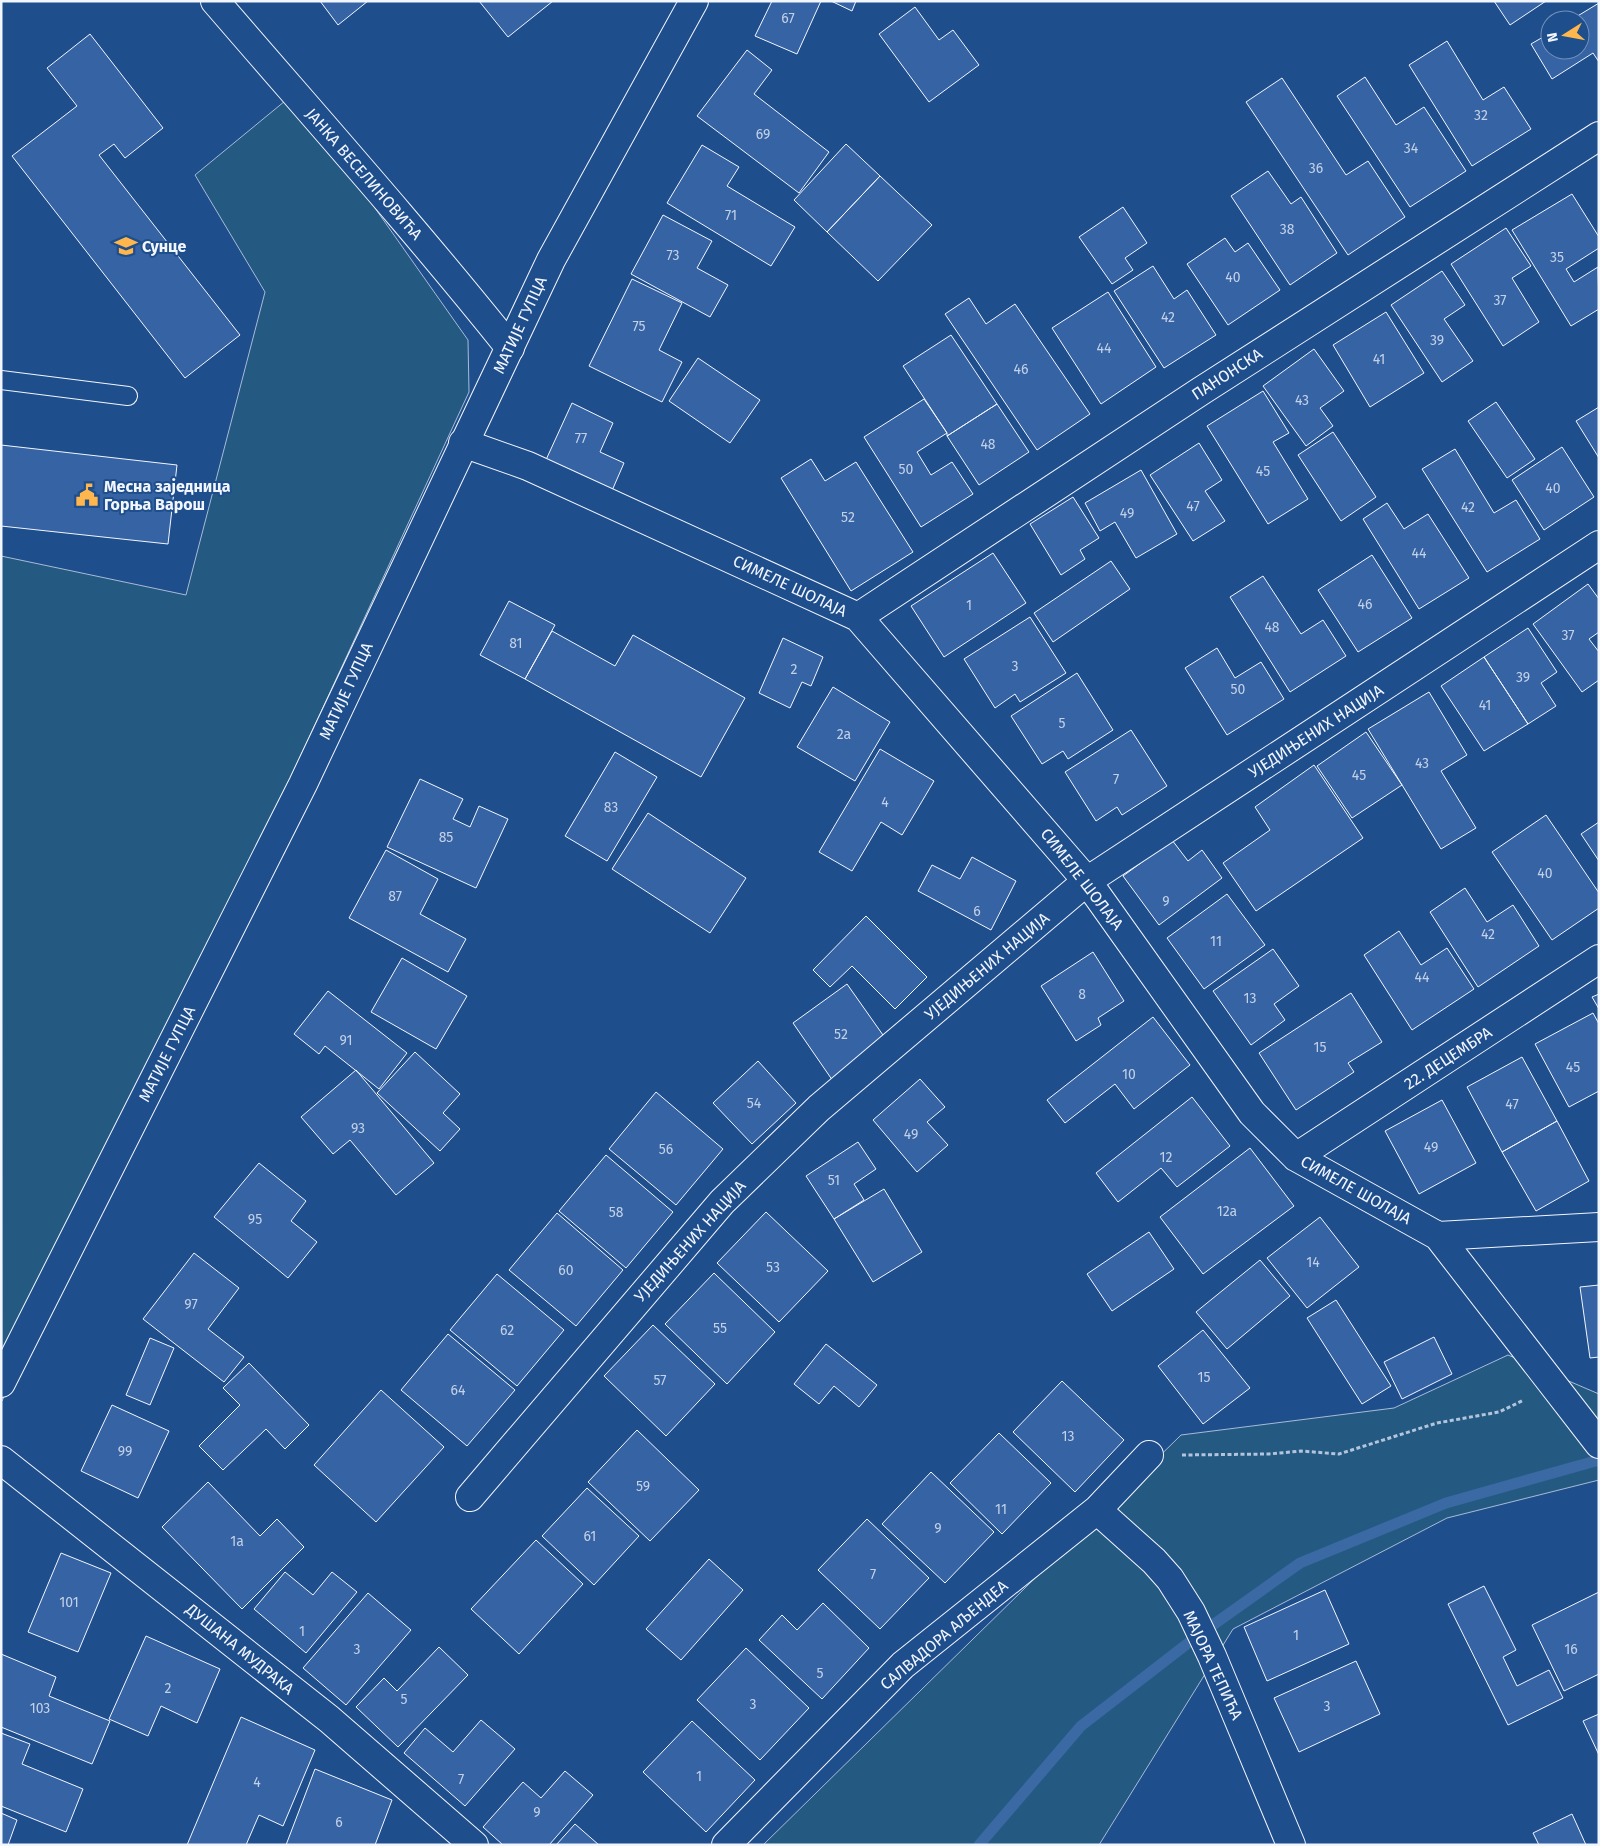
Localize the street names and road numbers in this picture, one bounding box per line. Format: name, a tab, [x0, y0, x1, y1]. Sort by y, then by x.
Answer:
street label: ЈАНКА ВЕСЕЛИНОВИЋА	[302, 104, 427, 244]
street label: МАТИЈЕ ГУПЦА	[489, 273, 551, 377]
street label: ПАНОНСКА	[1188, 344, 1267, 404]
street label: СИМЕЛЕ ШОЛАЈА	[730, 551, 851, 621]
street label: МАТИЈЕ ГУПЦА	[315, 639, 377, 743]
street label: УЈЕДИЊЕНИХ НАЦИЈА	[1245, 680, 1388, 782]
street label: СИМЕЛЕ ШОЛАЈА	[1036, 824, 1128, 934]
street label: УЈЕДИЊЕНИХ НАЦИЈА	[921, 908, 1054, 1024]
street label: МАТИЈЕ ГУПЦА	[135, 1002, 200, 1105]
street label: 22. ДЕЦЕМБРА	[1401, 1022, 1496, 1093]
street label: СИМЕЛЕ ШОЛАЈА	[1297, 1152, 1415, 1229]
street label: УЈЕДИЊЕНИХ НАЦИЈА	[630, 1176, 750, 1306]
street label: САЛВАДОРА АЉЕНДЕА	[876, 1576, 1012, 1694]
street label: ДУШАНА МУДРАКА	[181, 1599, 298, 1699]
street label: МАЈОРА ТЕПИЋА	[1179, 1607, 1247, 1723]

